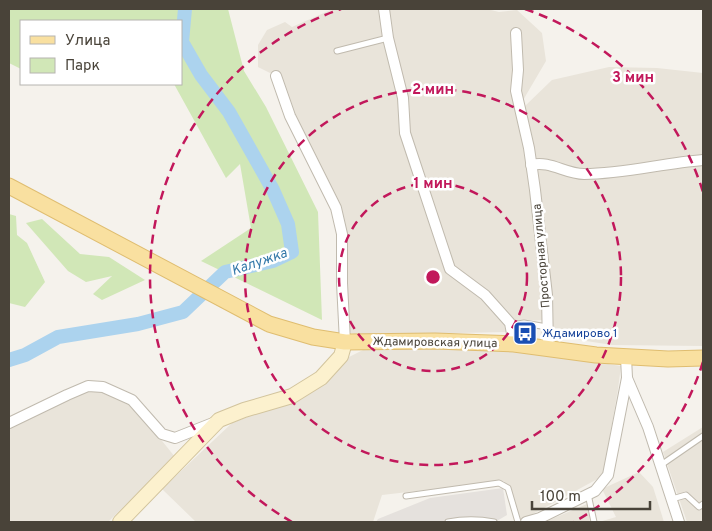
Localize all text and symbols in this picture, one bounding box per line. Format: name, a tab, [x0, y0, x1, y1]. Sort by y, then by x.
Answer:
legend	[20, 20, 182, 85]
text: Улица	[65, 32, 110, 51]
text: Парк	[65, 57, 100, 76]
text: 3 мин	[612, 69, 654, 88]
text: 2 мин	[412, 81, 454, 100]
text: 1 мин	[414, 175, 452, 194]
street label: Просторная улица	[529, 203, 555, 309]
water label: Калужка	[229, 245, 290, 280]
centre of rings	[424, 268, 442, 286]
bus stop icon: Ждамирово 1	[512, 320, 538, 346]
place label: Ждамирово 1	[542, 326, 617, 342]
street label: Ждамировская улица	[372, 334, 498, 352]
scale bar	[532, 478, 650, 510]
text: 100 m	[540, 488, 581, 507]

